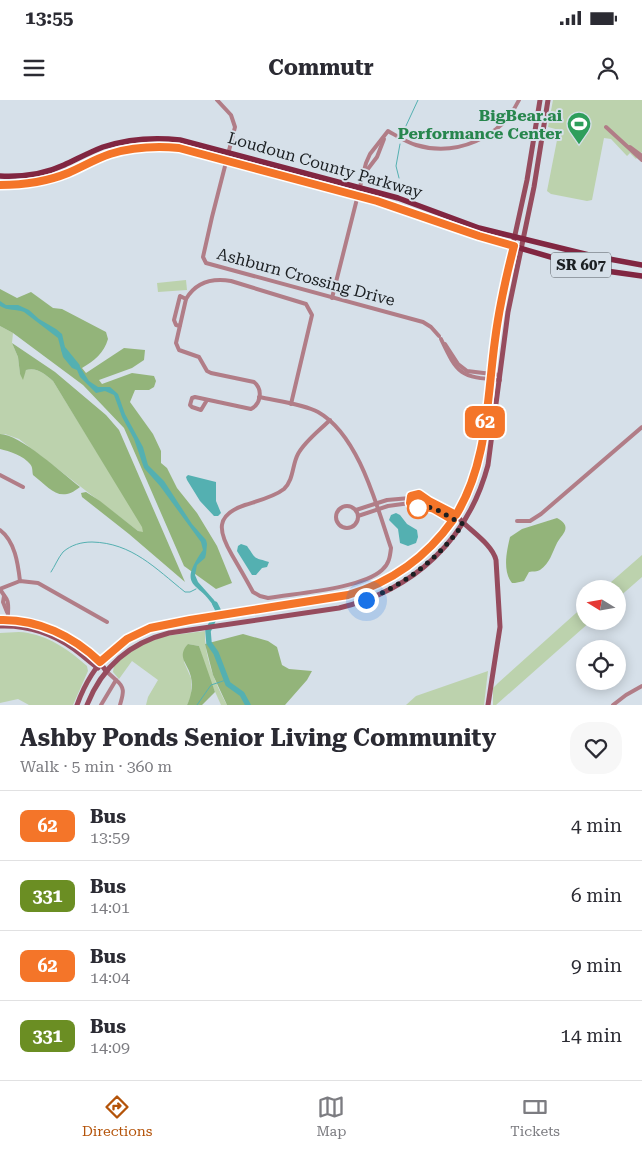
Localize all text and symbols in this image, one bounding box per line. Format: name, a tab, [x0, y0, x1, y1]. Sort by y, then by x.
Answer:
text: 13:55	[25, 6, 74, 29]
icon: menu	[20, 54, 48, 82]
icon: person	[594, 54, 622, 82]
text: Commutr	[268, 55, 374, 80]
place label: BigBear.ai Performance Center	[398, 106, 563, 143]
sports icon: BigBear.ai Performance Center	[566, 111, 592, 145]
street label: Loudoun County Parkway	[226, 128, 425, 202]
street label: Ashburn Crossing Drive	[215, 244, 397, 310]
road number: SR 607	[551, 252, 611, 278]
line badge: 62	[462, 406, 508, 438]
text: 62	[475, 411, 495, 432]
unlabelled marker	[407, 497, 429, 519]
north arrow	[576, 580, 626, 630]
map controls	[576, 580, 626, 690]
your location	[354, 588, 379, 613]
button: locate	[576, 640, 626, 690]
button: heart	[570, 722, 622, 774]
text: Ashby Ponds Senior Living Community	[20, 724, 496, 752]
text: Walk · 5 min · 360 m	[20, 757, 172, 776]
text: Bus	[90, 805, 126, 828]
text: 4 min	[571, 814, 622, 837]
text: 62	[37, 815, 58, 836]
text: 13:59	[90, 828, 130, 847]
text: Bus	[90, 875, 126, 898]
text: 6 min	[571, 884, 622, 907]
text: 331	[32, 885, 63, 906]
text: 14:01	[90, 898, 130, 917]
text: Bus	[90, 945, 126, 968]
text: 9 min	[571, 954, 622, 977]
text: 62	[37, 955, 58, 976]
text: 14:04	[90, 968, 130, 987]
text: Bus	[90, 1015, 126, 1038]
text: 14 min	[560, 1024, 622, 1047]
text: 331	[32, 1025, 63, 1046]
text: 14:09	[90, 1038, 130, 1057]
tab: Directions	[82, 1093, 152, 1139]
tab: Map	[316, 1093, 346, 1139]
tab: Tickets	[510, 1093, 560, 1139]

